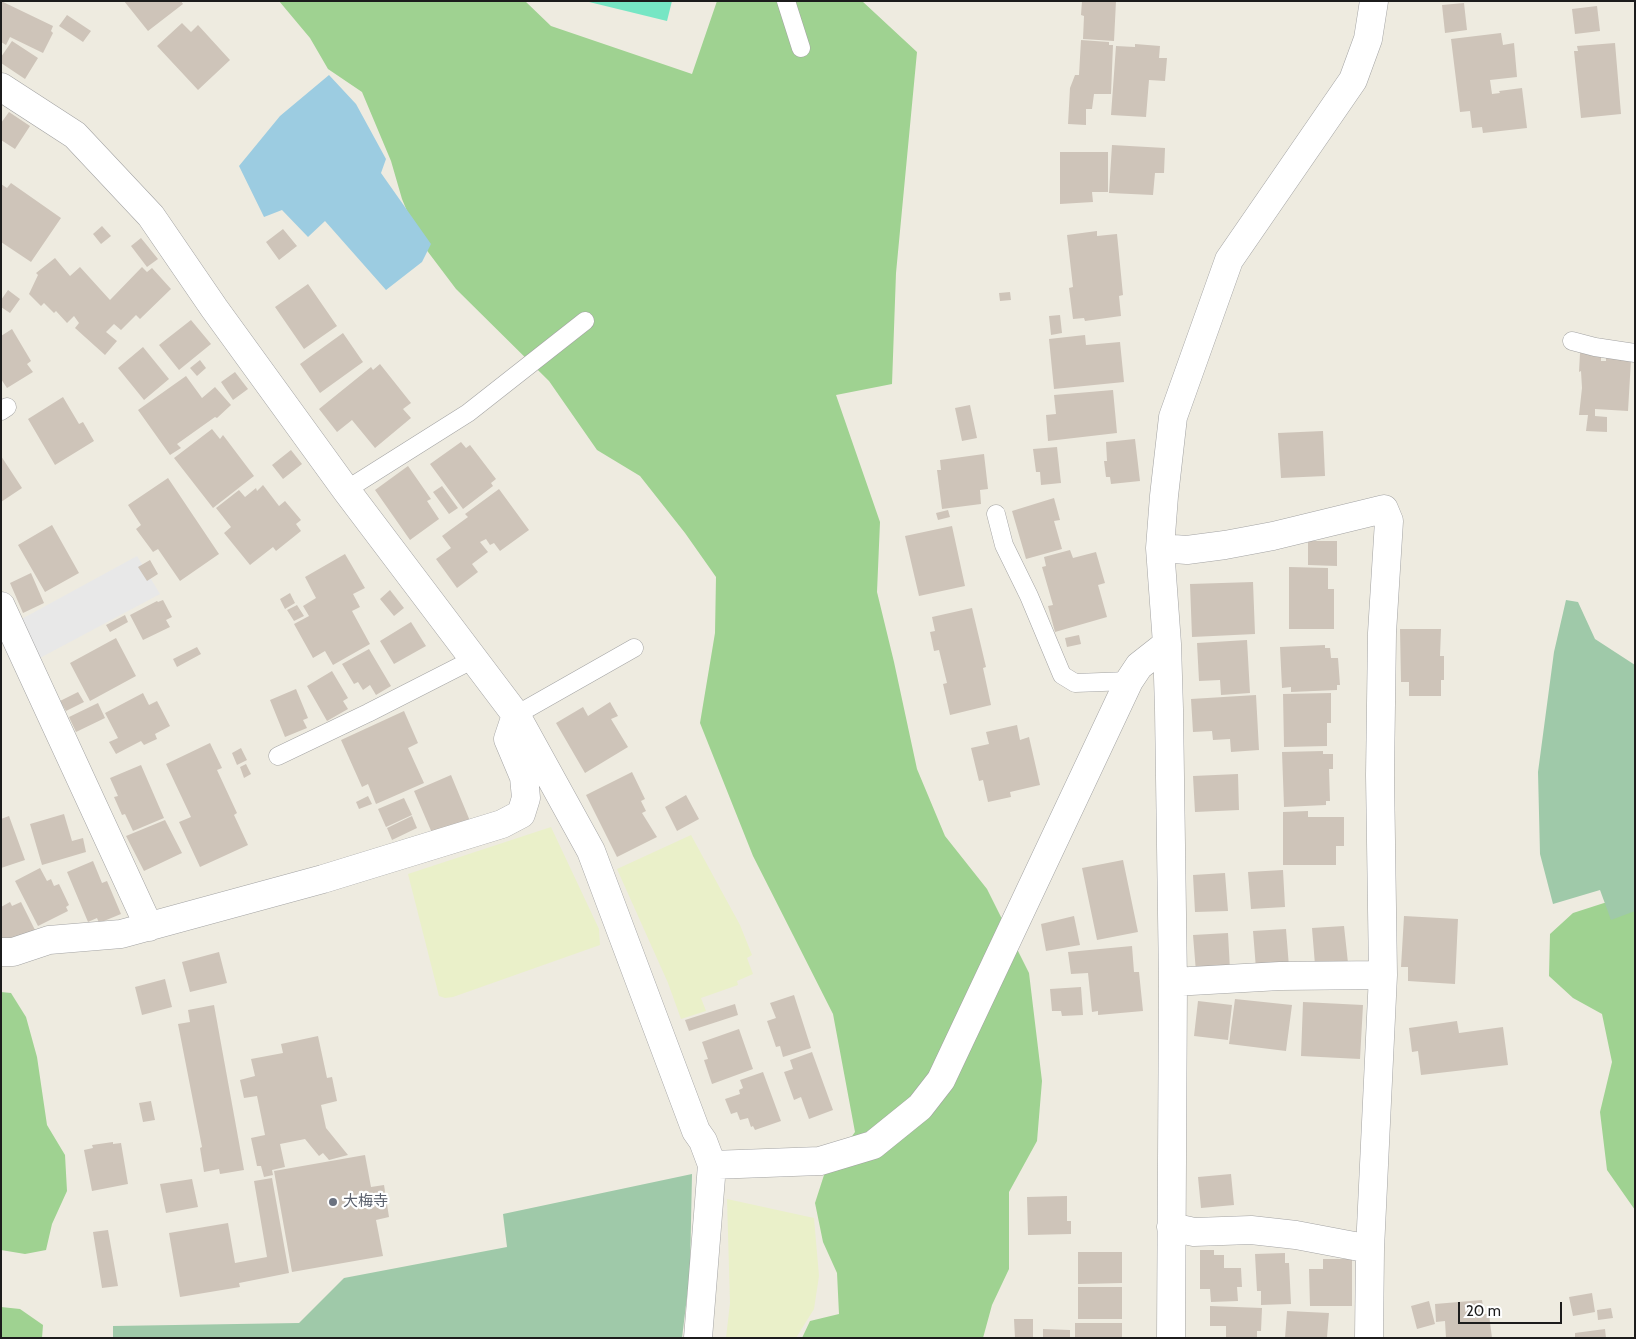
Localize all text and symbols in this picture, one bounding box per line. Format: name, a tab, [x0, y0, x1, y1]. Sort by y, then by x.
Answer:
place label: 大梅寺	[343, 1193, 388, 1211]
marker: 大梅寺	[327, 1196, 339, 1208]
scale bar	[1461, 1292, 1565, 1324]
text: 20 m	[1466, 1302, 1501, 1320]

